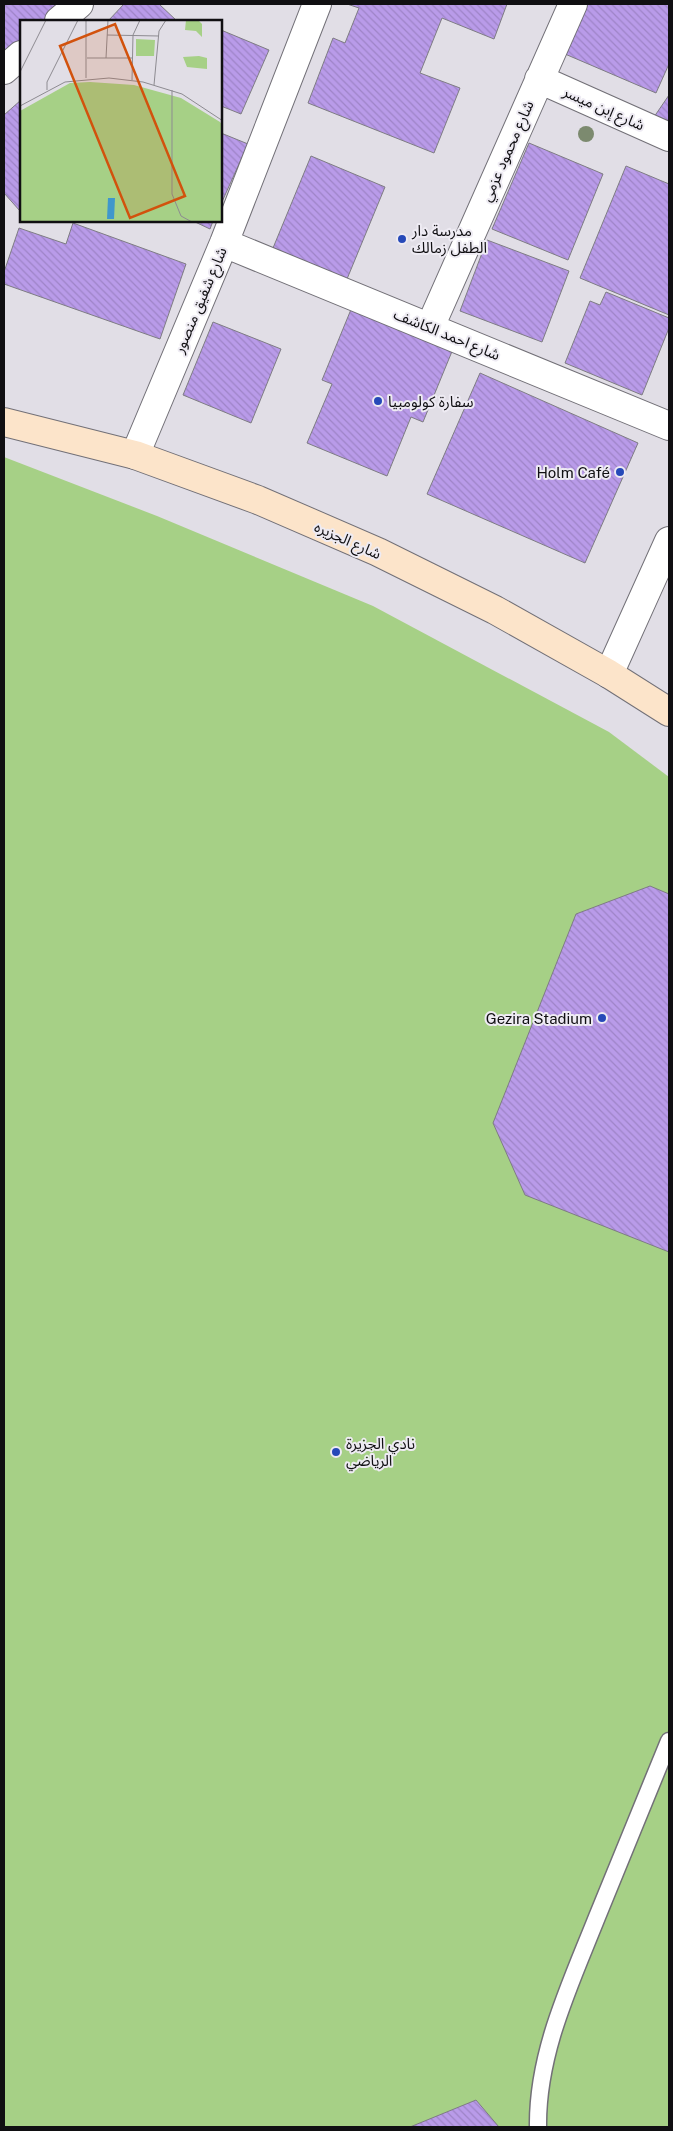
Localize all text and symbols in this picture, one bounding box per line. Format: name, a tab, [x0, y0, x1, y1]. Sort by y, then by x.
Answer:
inset map	[20, 20, 222, 222]
street label: شارع إبن ميسر	[558, 82, 648, 137]
street label: شارع محمود عزمي	[477, 98, 541, 206]
place label: مدرسة دار الطفل زمالك	[411, 222, 487, 257]
marker: مدرسة دار الطفل زمالك	[396, 233, 408, 245]
street label: شارع شفيق منصور	[170, 244, 234, 358]
street label: شارع احمد الكاشف	[390, 305, 503, 367]
place label: سفارة كولومبيا	[388, 393, 474, 411]
marker: سفارة كولومبيا	[372, 395, 384, 407]
place label: Holm Café	[536, 464, 610, 481]
marker: Holm Café	[614, 466, 626, 478]
street label: شارع الجزيره	[310, 518, 384, 566]
place label: Gezira Stadium	[486, 1010, 592, 1027]
marker: Gezira Stadium	[596, 1012, 608, 1024]
place label: نادي الجزيرة الرياضي	[346, 1435, 415, 1472]
marker: نادي الجزيرة الرياضي	[330, 1446, 342, 1458]

